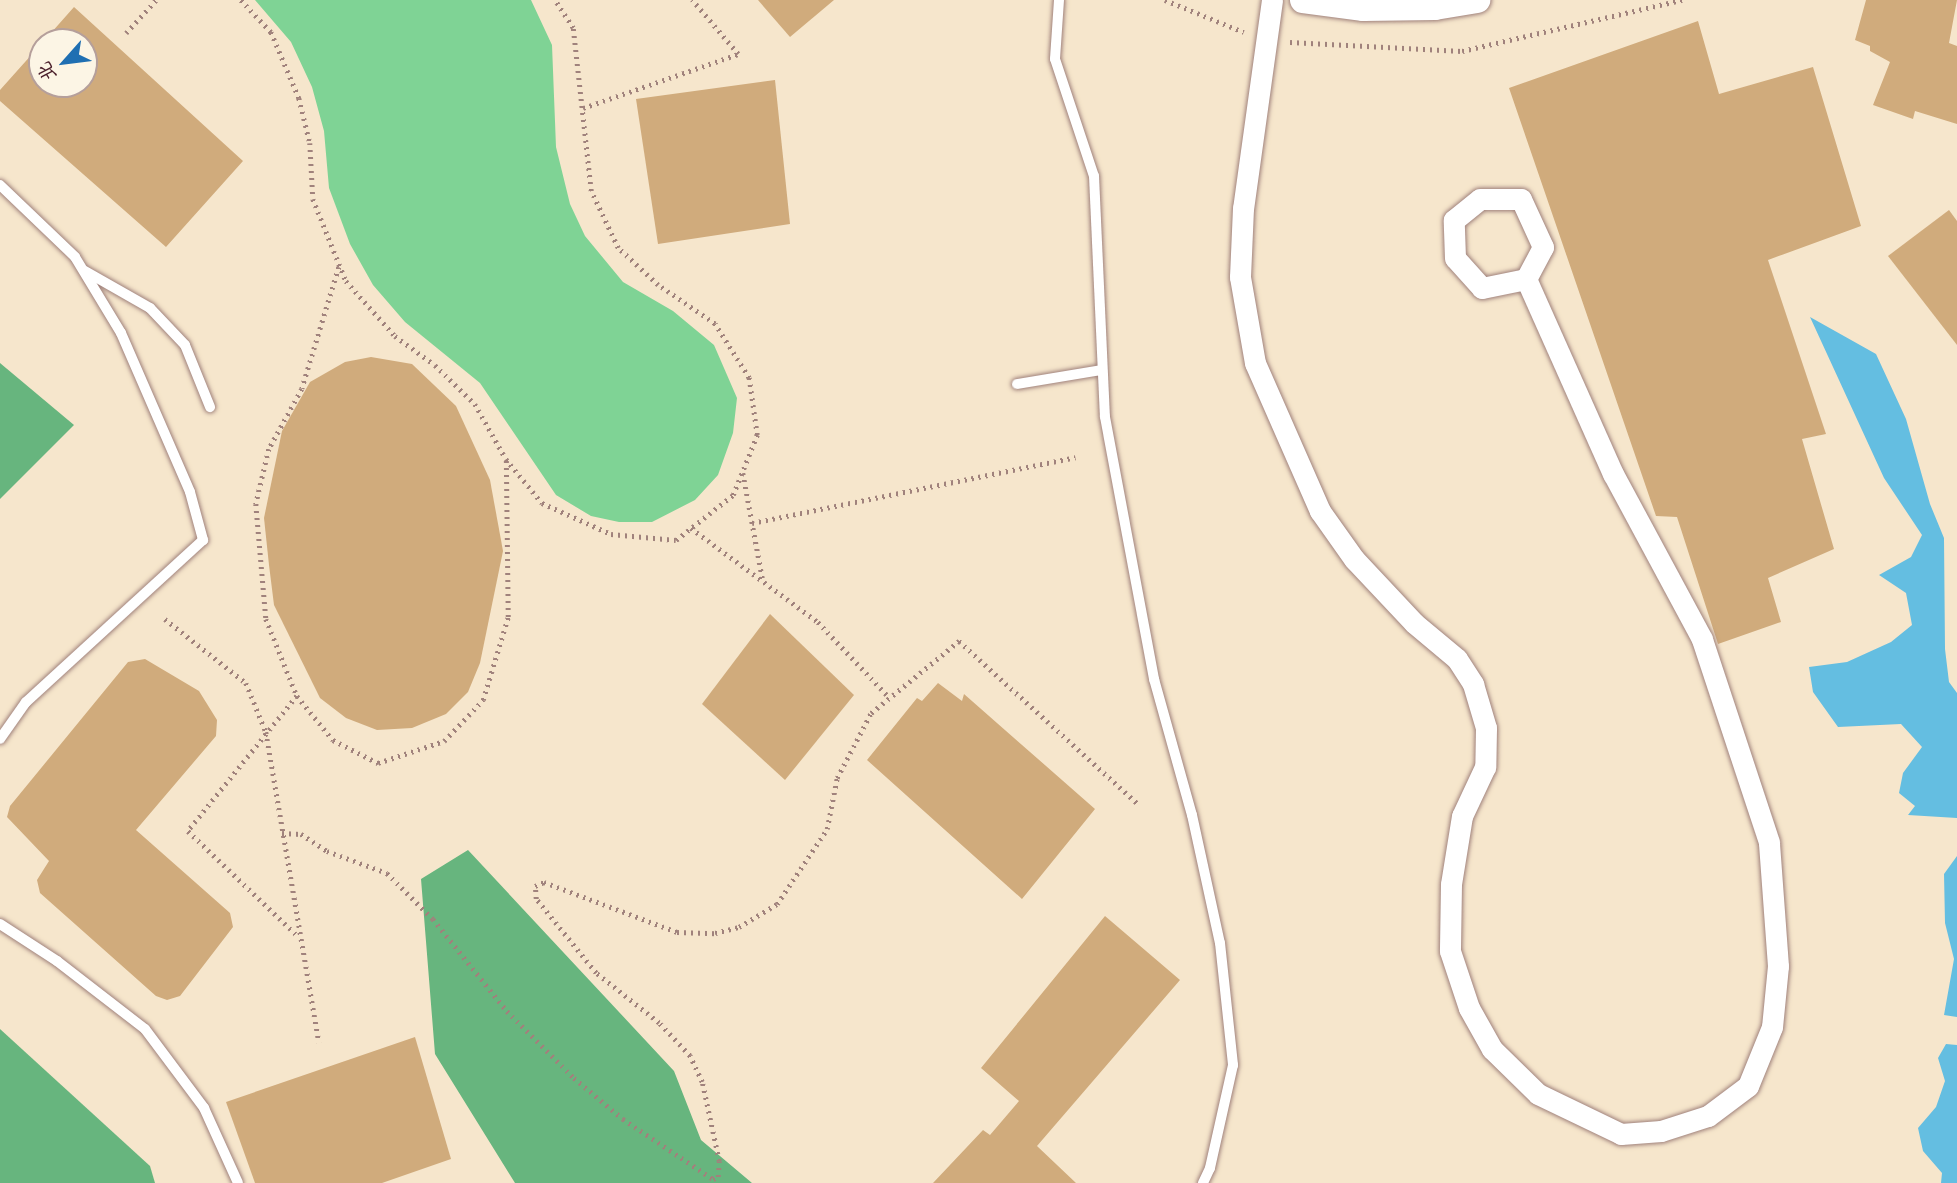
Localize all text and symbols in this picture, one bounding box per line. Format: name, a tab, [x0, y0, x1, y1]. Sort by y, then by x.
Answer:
north arrow	[28, 28, 98, 98]
text: 北	[30, 58, 61, 86]

